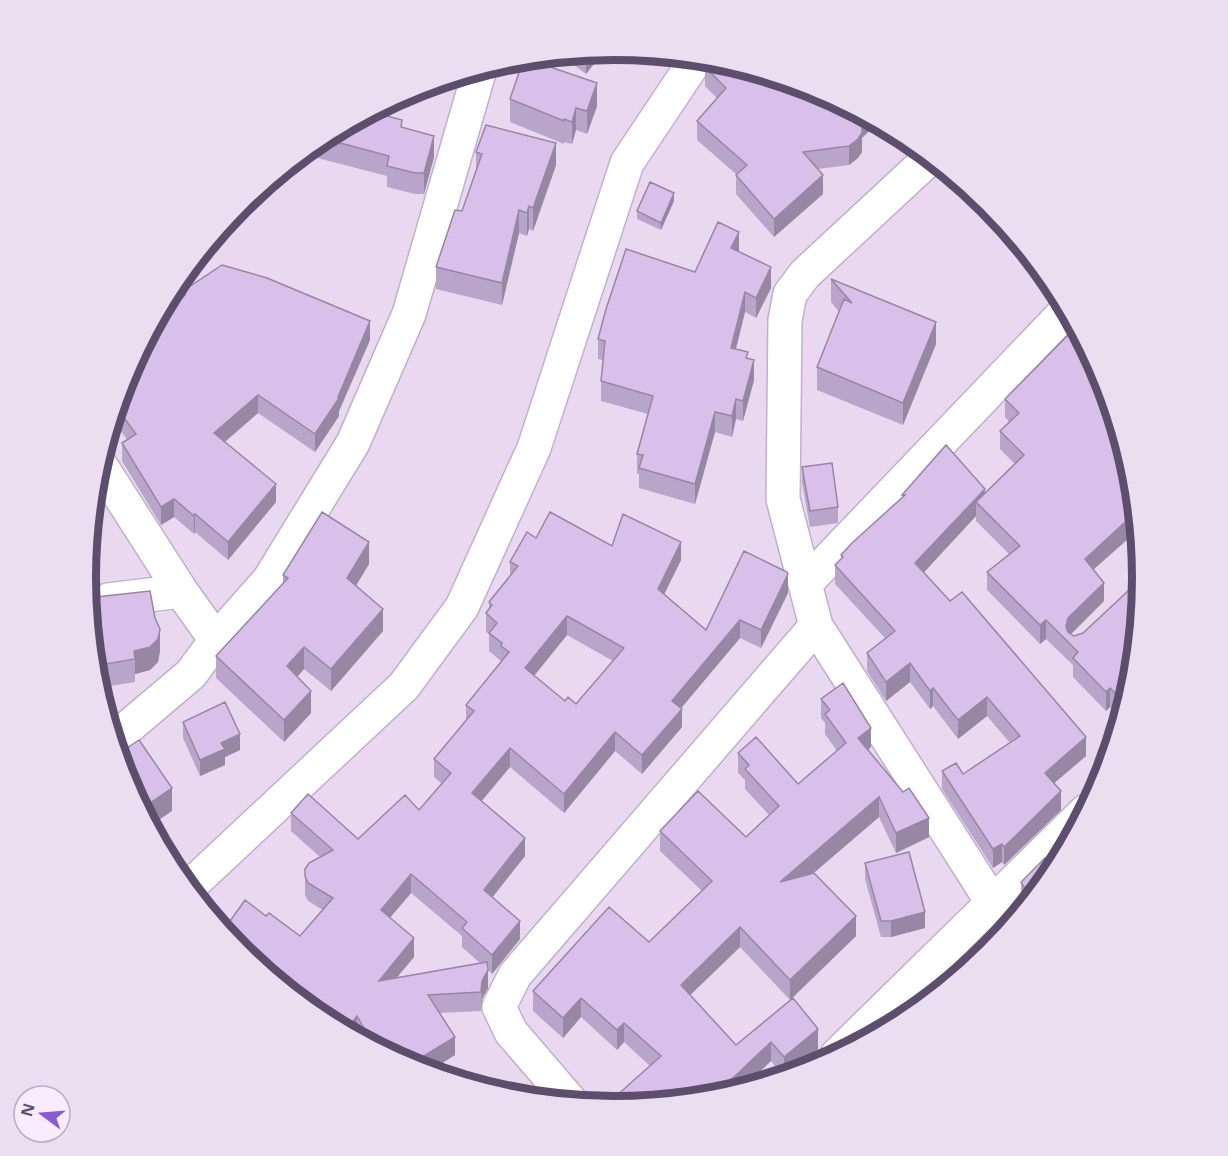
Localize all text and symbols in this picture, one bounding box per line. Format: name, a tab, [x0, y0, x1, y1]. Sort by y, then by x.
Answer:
north arrow	[12, 1084, 72, 1144]
text: N	[15, 1101, 40, 1119]

